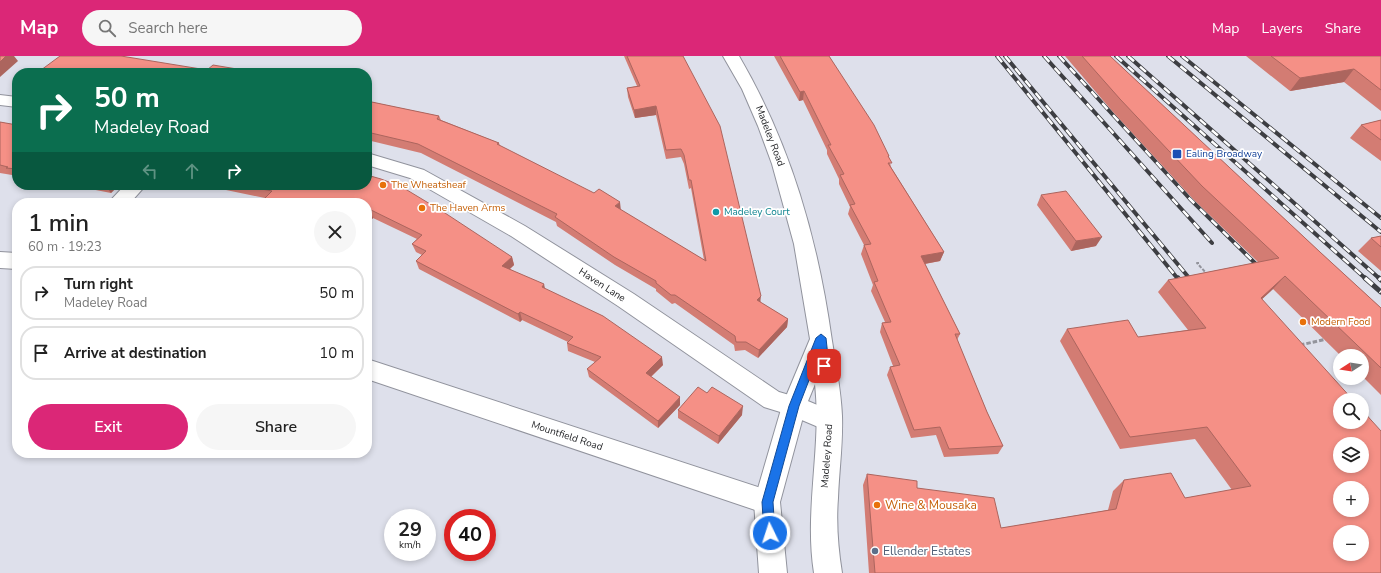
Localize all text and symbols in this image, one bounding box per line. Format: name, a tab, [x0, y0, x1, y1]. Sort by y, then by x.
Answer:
search box	[82, 10, 362, 46]
text: Map	[20, 15, 58, 41]
icon: search	[96, 17, 118, 39]
text: Search here	[128, 18, 208, 38]
text: Map	[1212, 19, 1239, 38]
text: Layers	[1261, 19, 1303, 38]
text: Share	[1325, 19, 1361, 38]
text: 50 m	[94, 79, 160, 117]
icon: right	[28, 84, 80, 136]
street label: Madeley Road	[752, 104, 788, 169]
text: Madeley Road	[94, 115, 209, 139]
place label: Ealing Broadway	[1186, 147, 1263, 161]
marker: Ealing Broadway	[1171, 148, 1183, 160]
icon: left	[139, 160, 161, 182]
icon: ahead	[181, 160, 203, 182]
icon: right	[223, 160, 245, 182]
place label: The Wheatsheaf	[391, 178, 467, 192]
marker: The Wheatsheaf	[378, 180, 388, 190]
place label: The Haven Arms	[430, 201, 506, 215]
marker: The Haven Arms	[417, 203, 427, 213]
place label: Madeley Court	[724, 205, 790, 219]
text: 1 min	[28, 207, 89, 239]
marker: Madeley Court	[711, 207, 721, 217]
button: close	[314, 211, 356, 253]
text: 60 m · 19:23	[28, 238, 102, 256]
street label: Haven Lane	[576, 265, 628, 305]
text: Turn right	[64, 274, 133, 294]
icon: right	[30, 282, 52, 304]
text: 50 m	[319, 283, 354, 303]
text: Madeley Road	[64, 294, 147, 312]
place label: Modern Food	[1311, 315, 1370, 329]
marker: Modern Food	[1298, 317, 1308, 327]
icon: arrive	[30, 342, 52, 364]
text: Arrive at destination	[64, 343, 207, 363]
text: 10 m	[319, 343, 354, 363]
pin	[807, 349, 841, 383]
north arrow	[1333, 349, 1369, 385]
map controls	[1333, 349, 1369, 561]
icon: arrive	[813, 355, 835, 377]
button: search	[1333, 393, 1369, 429]
button: Exit	[28, 404, 188, 450]
button: Share	[196, 404, 356, 450]
street label: Mountfield Road	[529, 418, 605, 454]
street label: Madeley Road	[818, 423, 836, 488]
button: layers	[1333, 437, 1369, 473]
button: +	[1333, 481, 1369, 517]
place label: Wine & Mousaka	[885, 497, 977, 513]
marker: Wine & Mousaka	[872, 500, 882, 510]
speed limit sign: 40	[444, 509, 496, 561]
position arrow	[749, 512, 791, 554]
text: 29	[398, 516, 422, 543]
button: −	[1333, 525, 1369, 561]
text: km/h	[399, 538, 421, 552]
place label: Ellender Estates	[883, 543, 971, 559]
marker: Ellender Estates	[870, 546, 880, 556]

